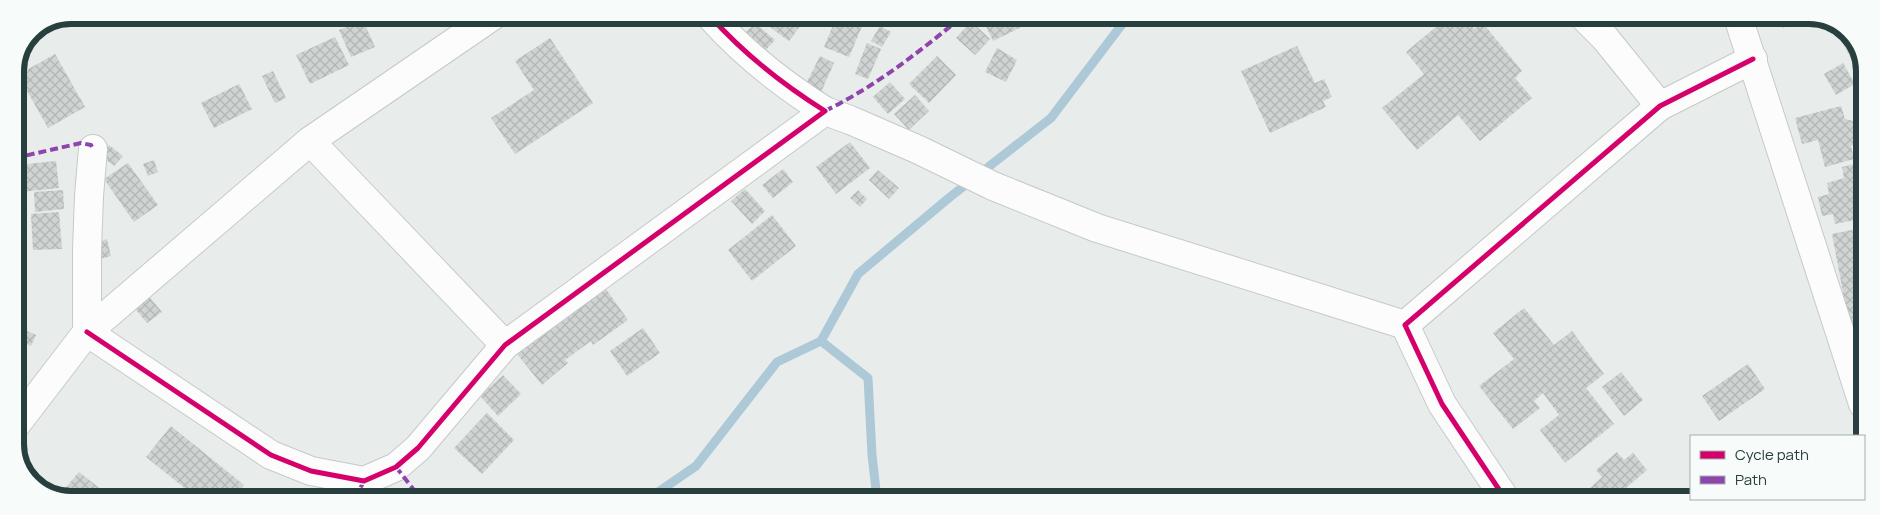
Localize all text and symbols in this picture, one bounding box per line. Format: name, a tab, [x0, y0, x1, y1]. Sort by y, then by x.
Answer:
legend	[1690, 435, 1865, 500]
text: Cycle path	[1735, 444, 1809, 465]
text: Path	[1735, 469, 1767, 490]

